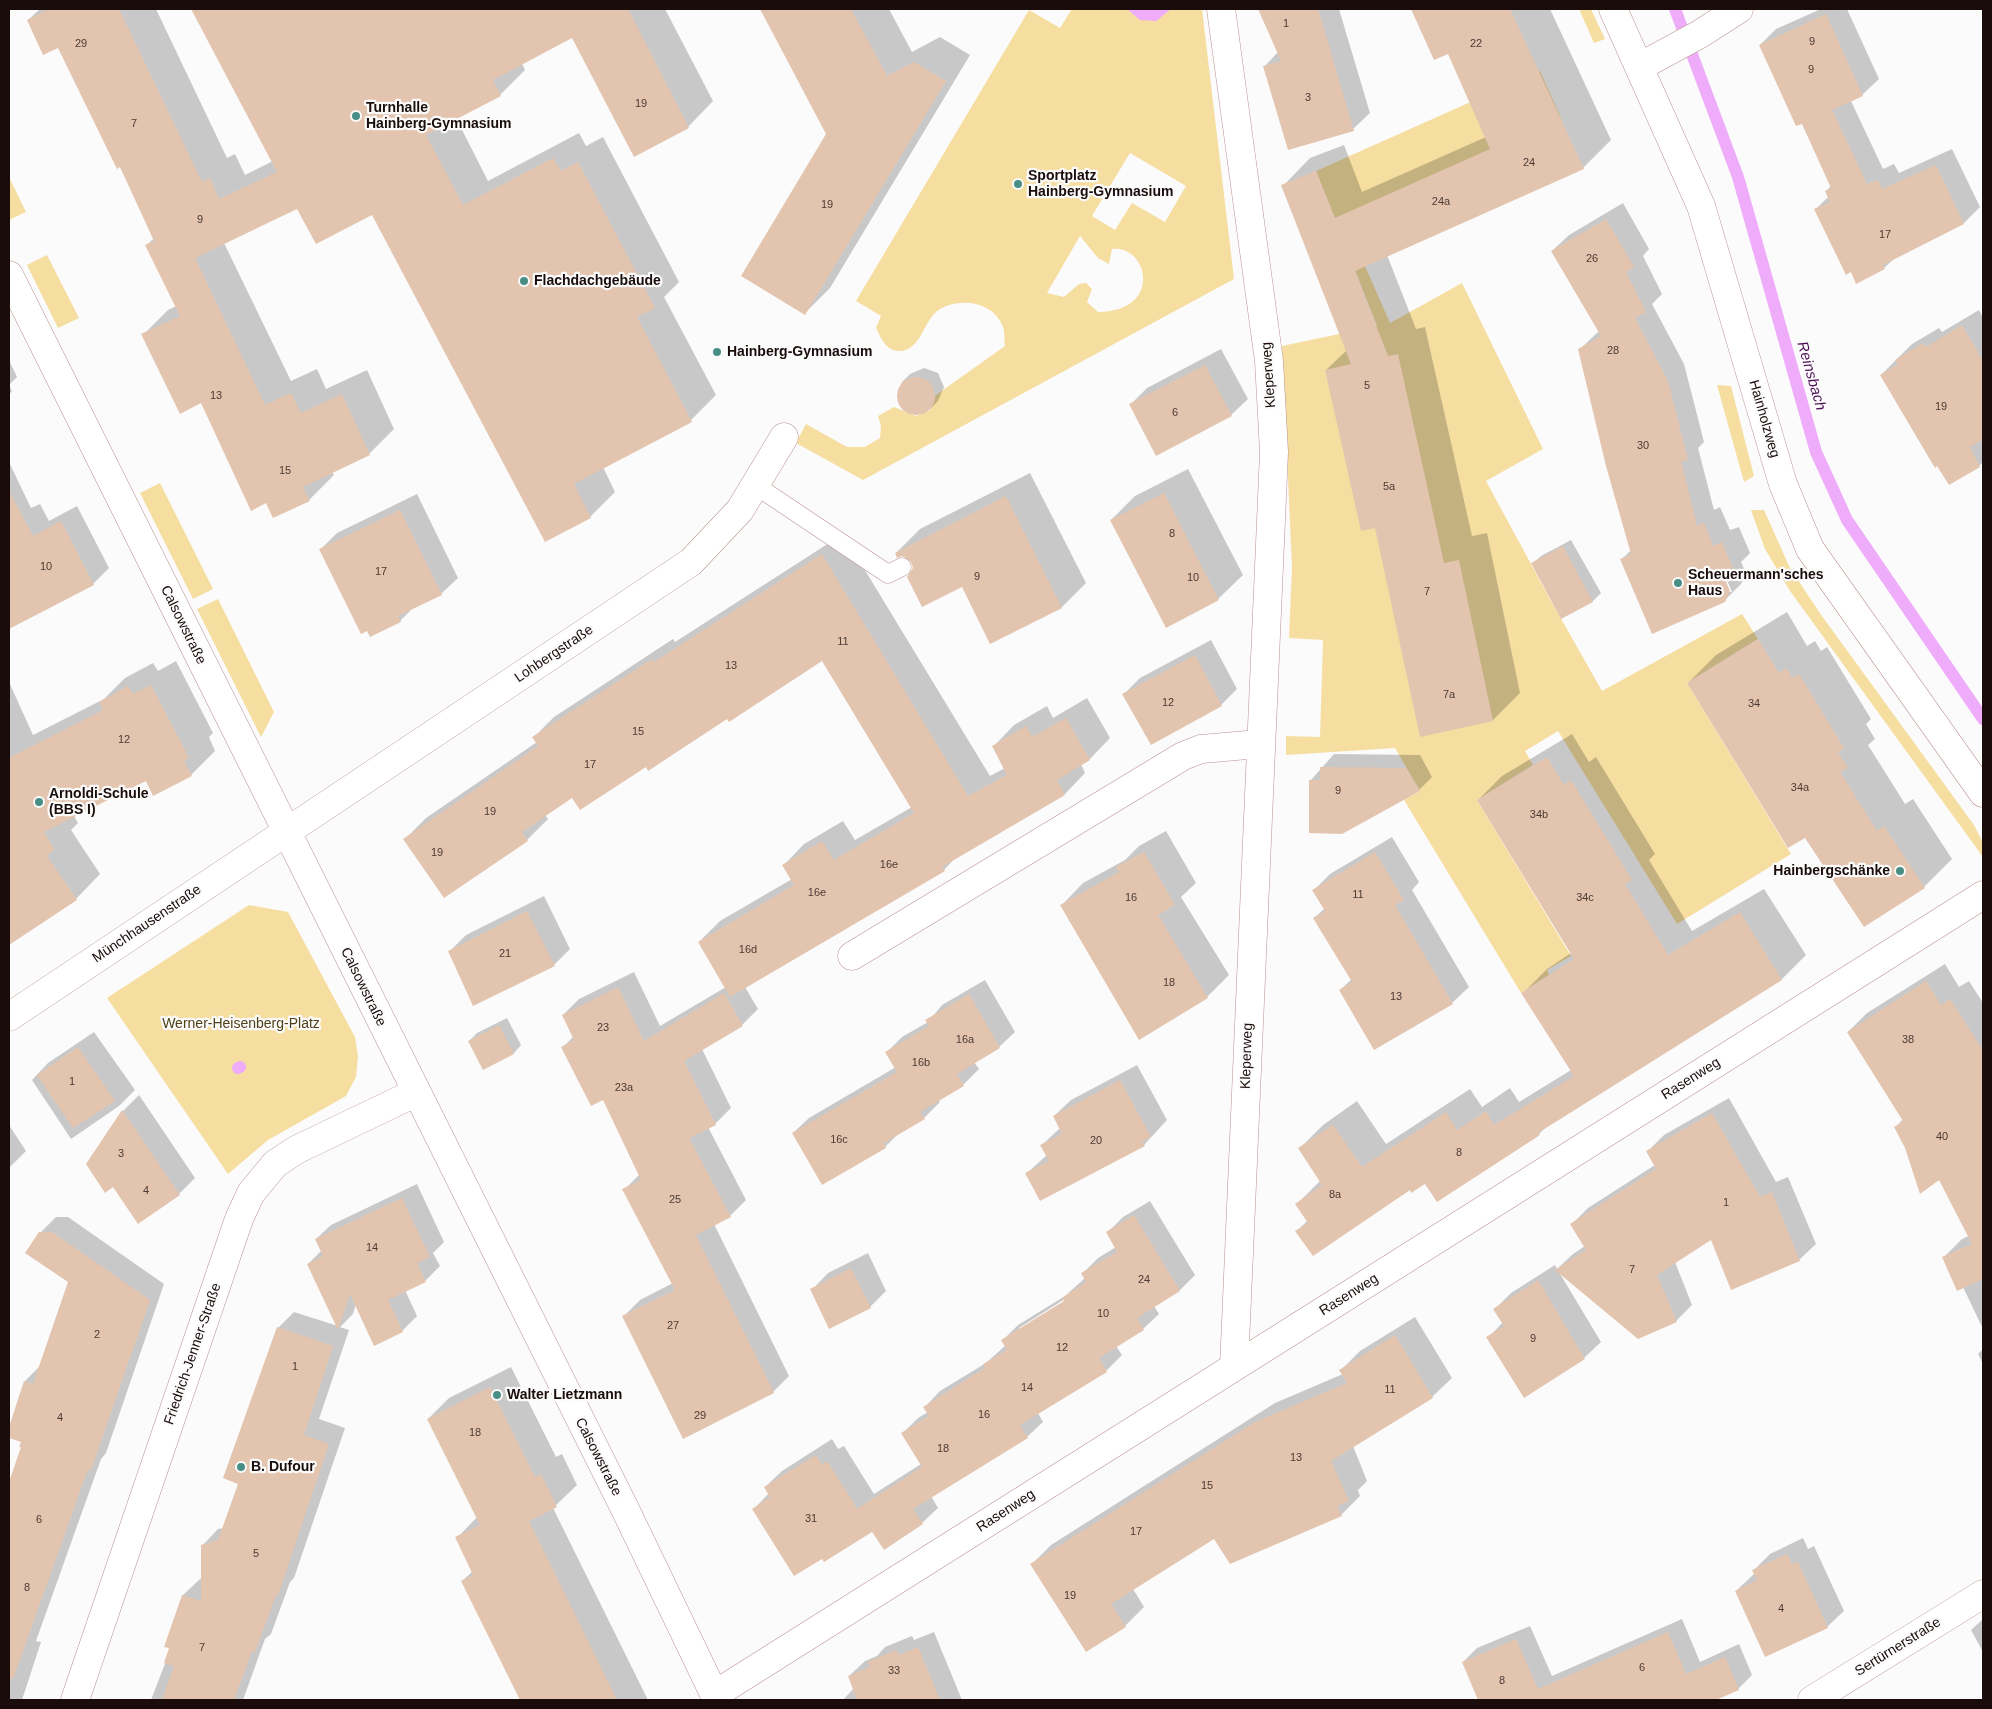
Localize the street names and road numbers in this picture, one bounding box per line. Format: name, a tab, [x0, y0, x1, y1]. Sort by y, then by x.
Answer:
street label: Kleperweg	[1258, 341, 1280, 409]
street label: Hainholzweg	[1745, 378, 1783, 460]
street label: Calsowstraße	[157, 583, 209, 667]
street label: Lohbergstraße	[512, 622, 596, 686]
street label: Münchhausenstraße	[89, 881, 205, 967]
street label: Calsowstraße	[337, 945, 389, 1029]
street label: Kleperweg	[1237, 1023, 1257, 1089]
street label: Rasenweg	[1658, 1054, 1724, 1104]
street label: Rasenweg	[1316, 1270, 1382, 1320]
street label: Friedrich-Jenner-Straße	[161, 1281, 225, 1427]
street label: Calsowstraße	[571, 1415, 625, 1499]
street label: Rasenweg	[974, 1486, 1038, 1536]
street label: Sertürnerstraße	[1852, 1614, 1944, 1680]

